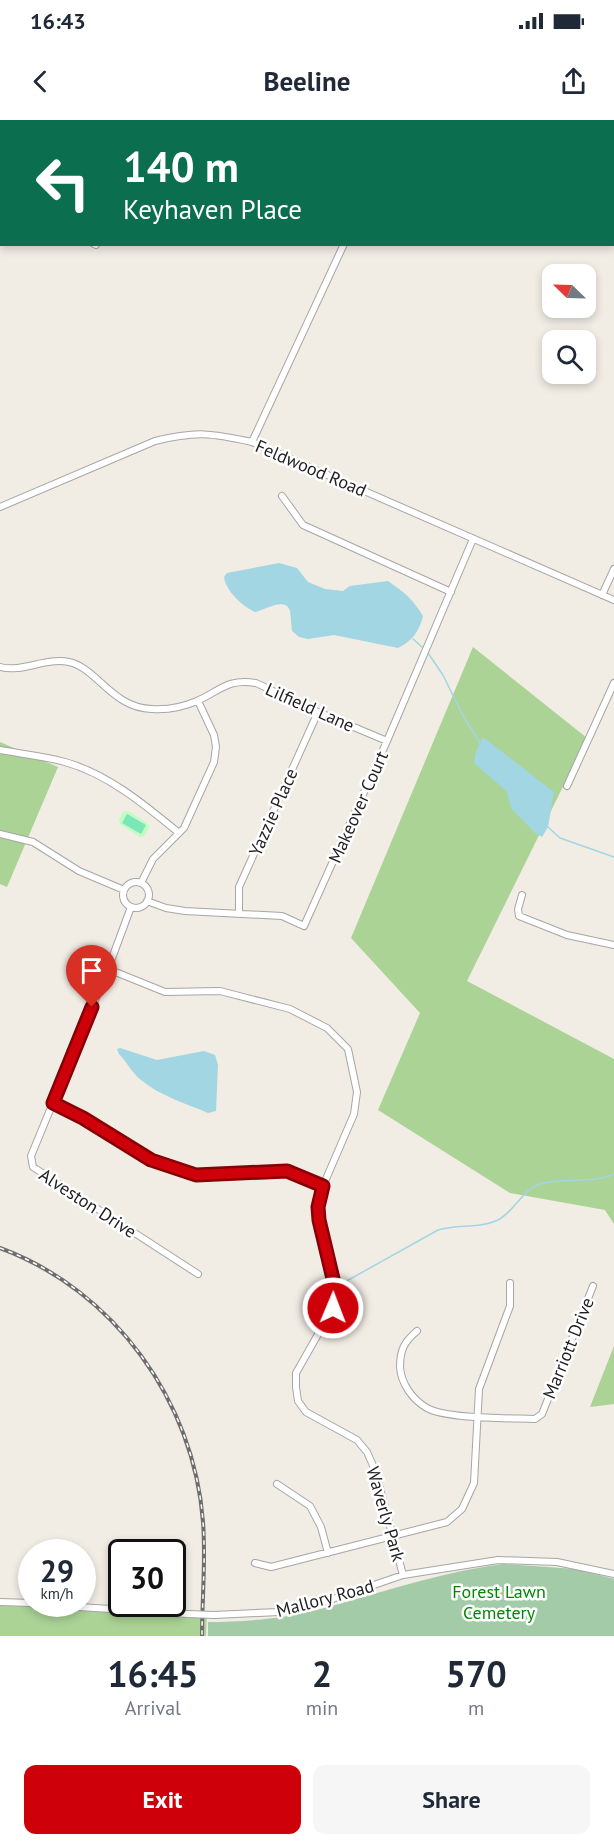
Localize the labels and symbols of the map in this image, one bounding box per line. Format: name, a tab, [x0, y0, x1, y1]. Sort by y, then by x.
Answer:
north arrow	[542, 264, 596, 318]
street label: Feldwood Road	[252, 434, 370, 502]
street label: Lilfield Lane	[262, 677, 358, 737]
street label: Makeover Court	[323, 747, 393, 867]
street label: Yazzie Place	[243, 765, 303, 859]
pin	[66, 945, 117, 1007]
street label: Alveston Drive	[35, 1163, 141, 1243]
position arrow	[301, 1276, 365, 1340]
street label: Marriott Drive	[537, 1294, 599, 1402]
street label: Waverly Park	[361, 1464, 411, 1565]
speed limit sign: 30	[108, 1539, 186, 1617]
street label: Mallory Road	[274, 1574, 376, 1622]
park label: Forest Lawn Cemetery	[452, 1580, 546, 1624]

